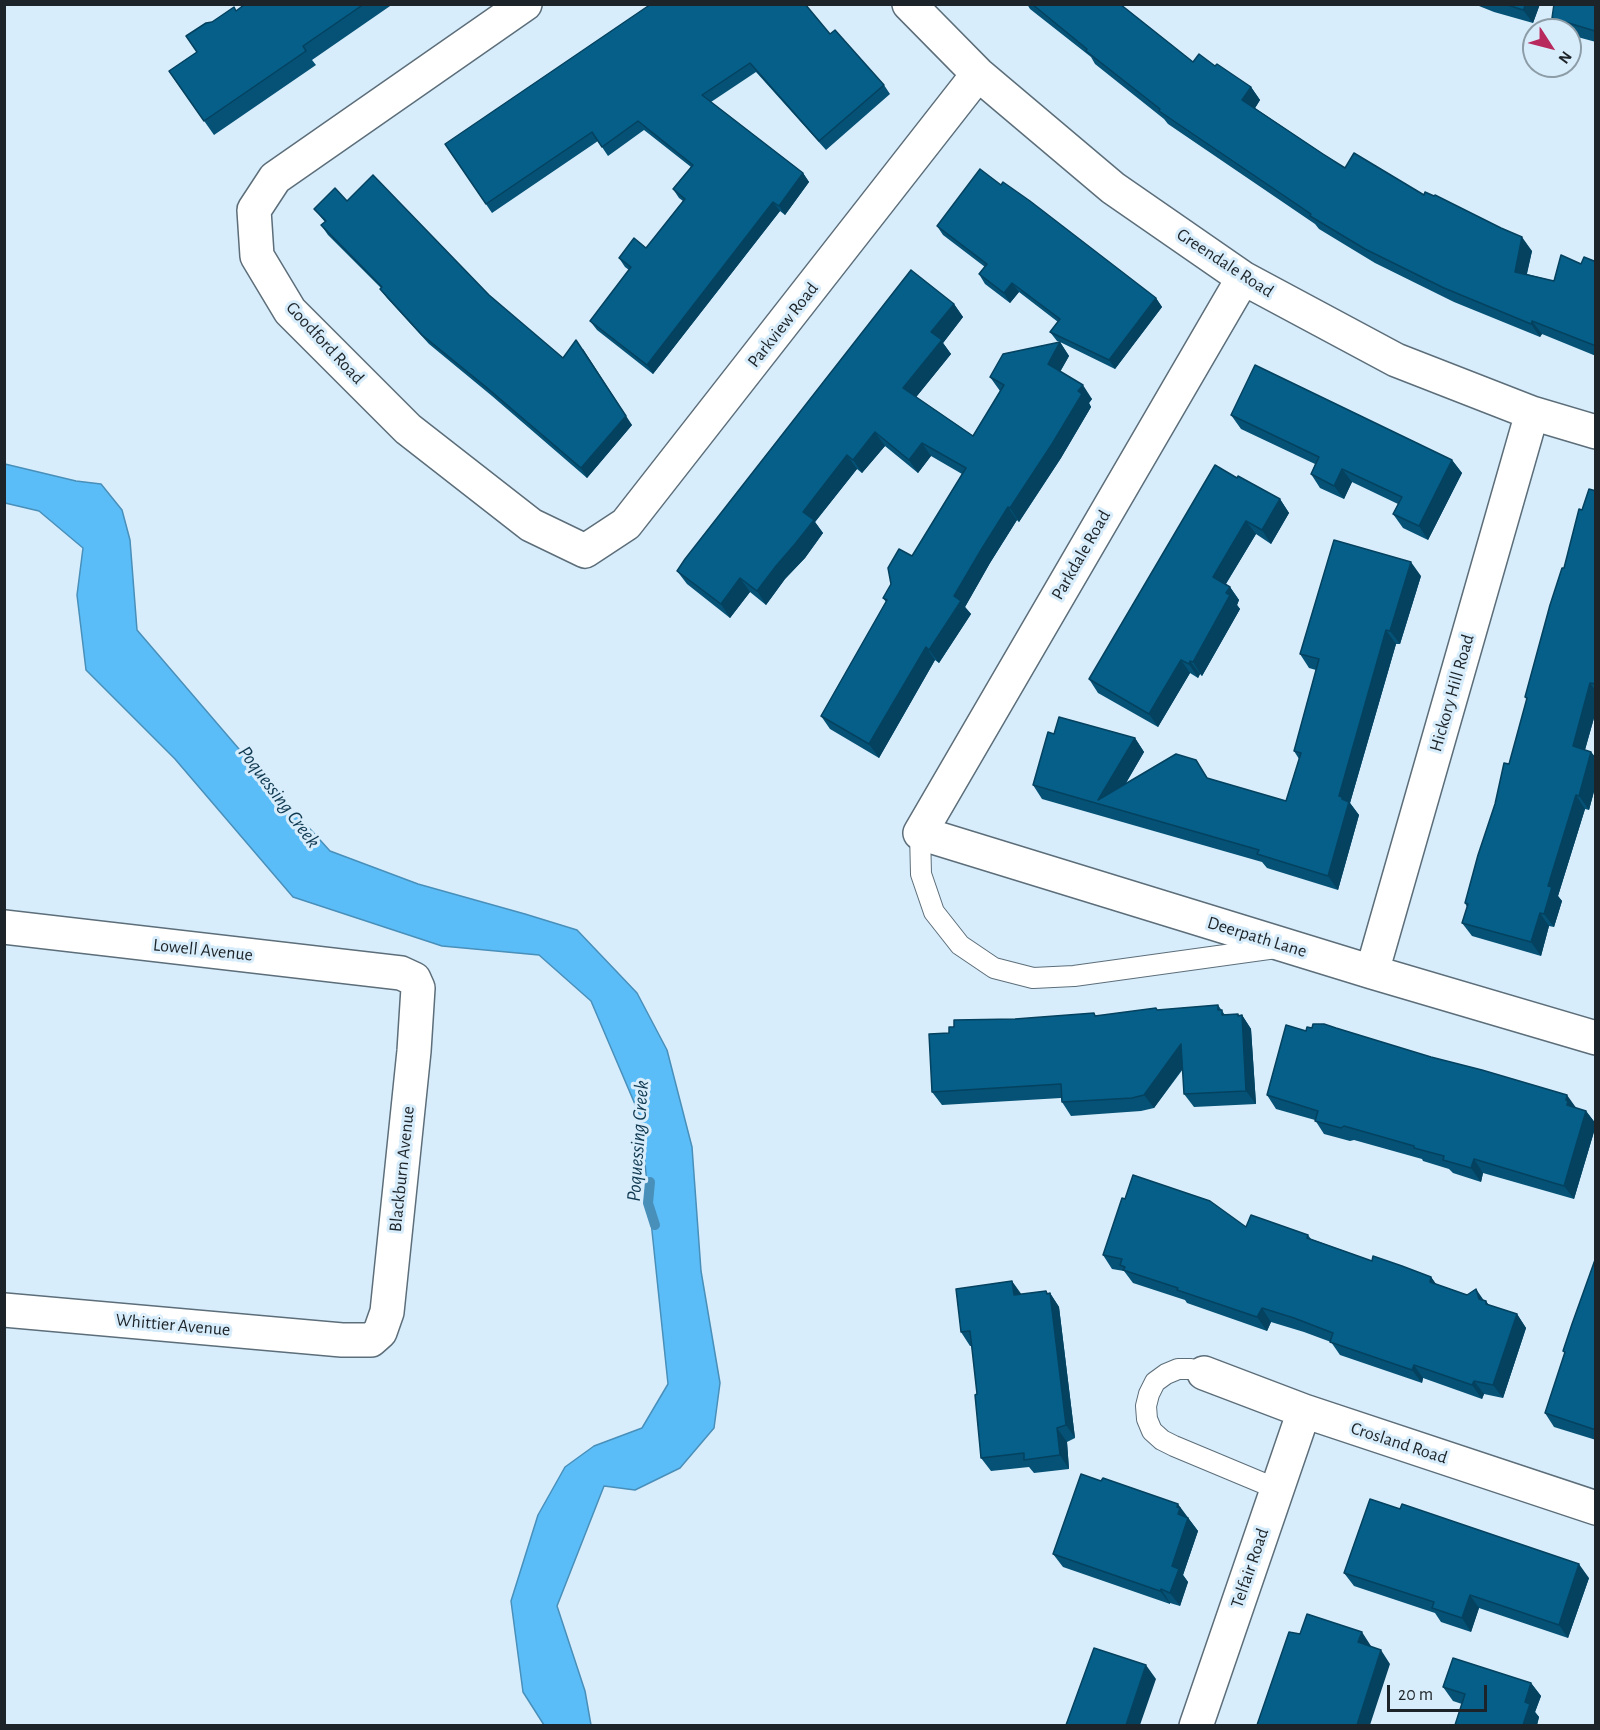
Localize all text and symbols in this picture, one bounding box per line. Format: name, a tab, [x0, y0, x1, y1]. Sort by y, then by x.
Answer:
north arrow	[1522, 18, 1582, 78]
text: N	[1555, 48, 1575, 67]
street label: Greendale Road	[1172, 224, 1278, 302]
street label: Parkview Road	[743, 278, 823, 372]
street label: Goodford Road	[281, 297, 369, 389]
street label: Parkdale Road	[1047, 506, 1115, 604]
street label: Hickory Hill Road	[1425, 632, 1479, 754]
water label: Poquessing Creek	[233, 741, 325, 853]
street label: Deerpath Lane	[1205, 912, 1309, 962]
street label: Lowell Avenue	[152, 934, 254, 966]
water label: Poquessing Creek	[622, 1079, 654, 1203]
street label: Blackburn Avenue	[385, 1105, 419, 1233]
street label: Whittier Avenue	[115, 1309, 231, 1341]
street label: Crosland Road	[1348, 1417, 1450, 1469]
street label: Telfair Road	[1226, 1525, 1274, 1611]
scale bar	[1390, 1673, 1490, 1711]
text: 20 m	[1398, 1686, 1433, 1704]

